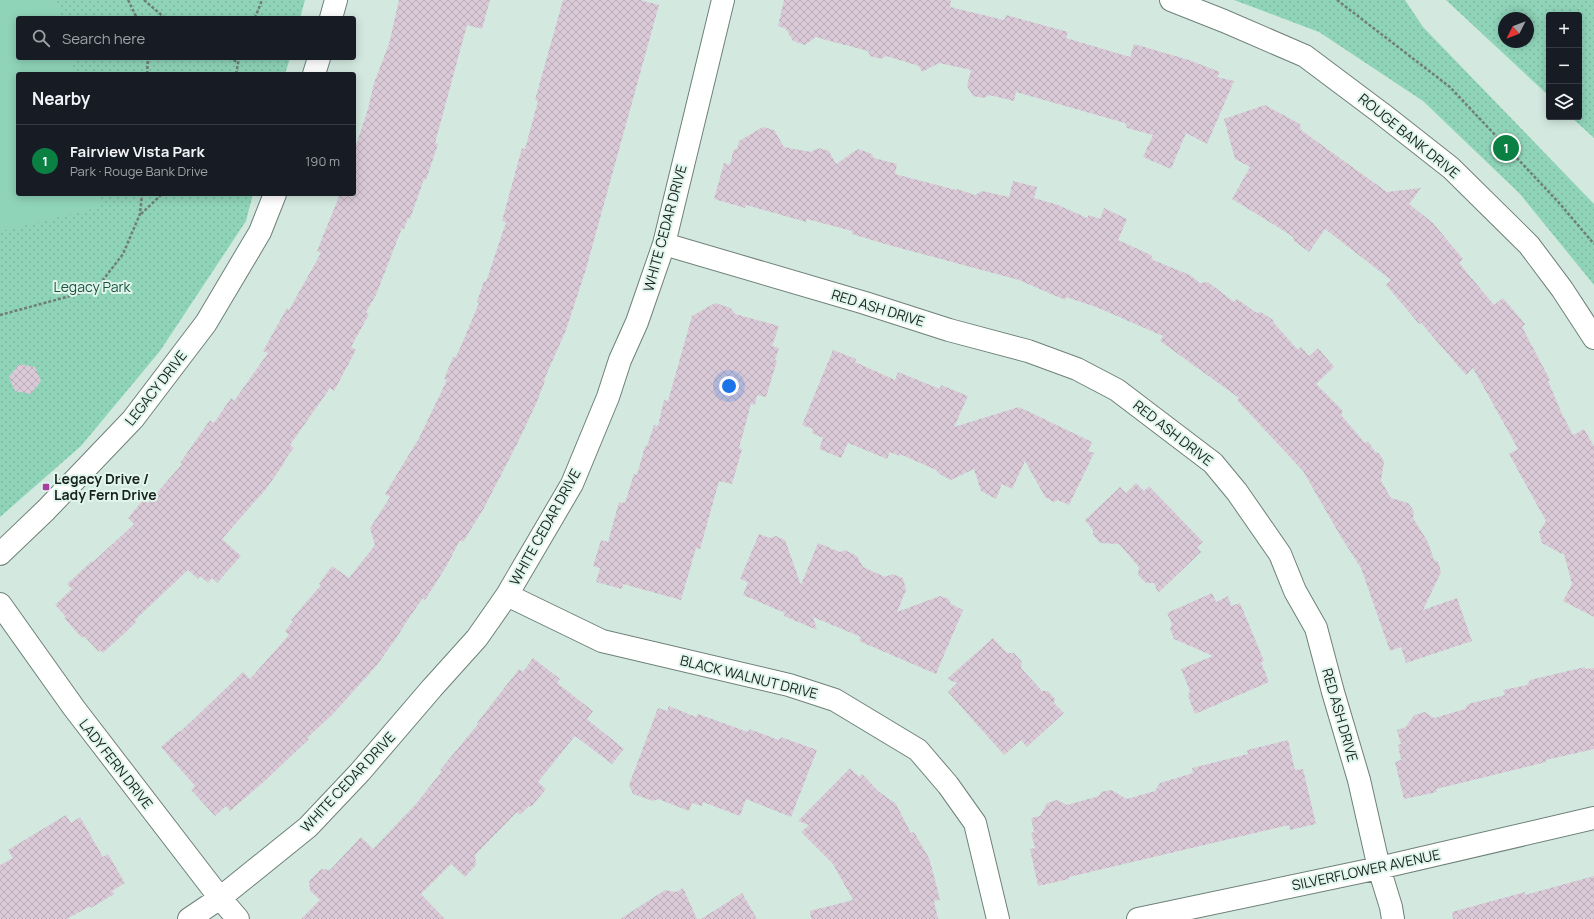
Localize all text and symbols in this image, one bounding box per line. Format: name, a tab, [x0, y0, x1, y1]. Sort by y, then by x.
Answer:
north arrow	[1498, 12, 1534, 48]
map controls	[1546, 12, 1582, 120]
button: +	[1546, 12, 1582, 48]
search box	[16, 16, 356, 60]
icon: search	[30, 27, 52, 49]
text: Search here	[62, 28, 145, 49]
button: −	[1546, 48, 1582, 84]
button: layers	[1546, 84, 1582, 120]
text: Nearby	[32, 87, 90, 110]
street label: ROUGE BANK DRIVE	[1355, 89, 1464, 182]
pin: 1	[1493, 133, 1519, 163]
text: Fairview Vista Park	[70, 141, 205, 162]
text: 1	[42, 152, 48, 170]
text: 190 m	[305, 152, 340, 170]
text: Park · Rouge Bank Drive	[70, 162, 208, 180]
street label: WHITE CEDAR DRIVE	[638, 162, 691, 293]
park label: Legacy Park	[54, 277, 132, 296]
street label: RED ASH DRIVE	[829, 284, 927, 331]
street label: LEGACY DRIVE	[120, 346, 191, 429]
your location	[719, 376, 739, 396]
street label: RED ASH DRIVE	[1129, 395, 1217, 470]
street label: WHITE CEDAR DRIVE	[505, 465, 585, 588]
place label: Legacy Drive / Lady Fern Drive	[54, 469, 157, 504]
marker: Legacy Drive / Lady Fern Drive	[41, 482, 51, 492]
street label: BLACK WALNUT DRIVE	[678, 650, 820, 703]
street label: RED ASH DRIVE	[1318, 666, 1363, 764]
street label: LADY FERN DRIVE	[75, 715, 158, 813]
street label: WHITE CEDAR DRIVE	[296, 727, 399, 836]
street label: SILVERFLOWER AVENUE	[1290, 844, 1442, 895]

